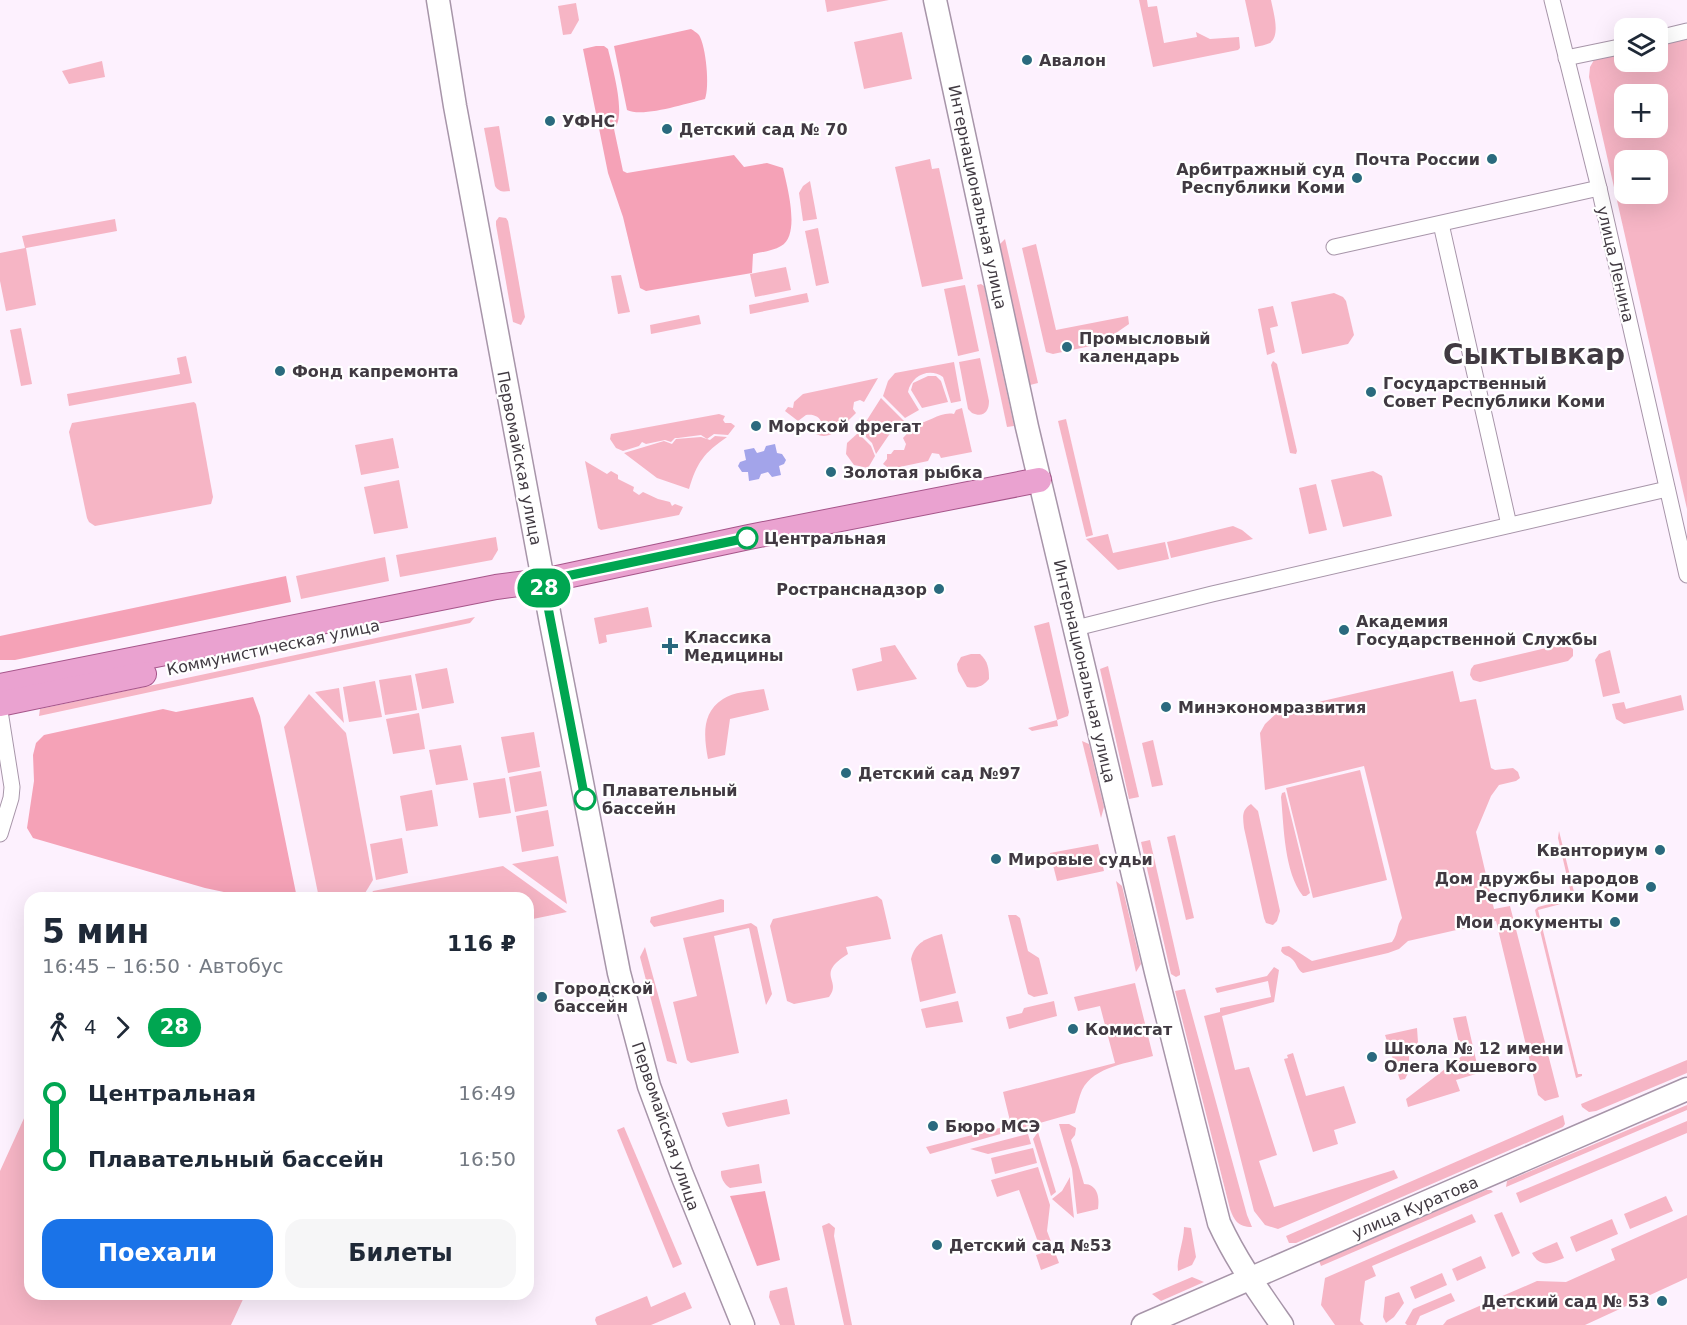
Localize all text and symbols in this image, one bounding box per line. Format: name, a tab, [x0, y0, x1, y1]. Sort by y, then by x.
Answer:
map controls	[1614, 18, 1668, 204]
button: layers	[1614, 18, 1668, 72]
place label: Авалон	[1039, 51, 1106, 70]
marker: Авалон	[1020, 53, 1034, 67]
street label: Интернациональная улица	[944, 83, 1011, 311]
button: +	[1614, 84, 1668, 138]
place label: УФНС	[562, 112, 615, 131]
marker: УФНС	[543, 114, 557, 128]
place label: Детский сад № 70	[679, 120, 848, 139]
marker: Детский сад № 70	[660, 122, 674, 136]
place label: Почта России	[1355, 150, 1480, 169]
button: −	[1614, 150, 1668, 204]
marker: Почта России	[1485, 152, 1499, 166]
place label: Арбитражный суд Республики Коми	[1176, 160, 1345, 197]
marker: Арбитражный суд Республики Коми	[1350, 171, 1364, 185]
street label: улица Ленина	[1593, 204, 1638, 324]
place label: Промысловый календарь	[1079, 329, 1210, 366]
district label: Сыктывкар	[1443, 338, 1625, 371]
marker: Промысловый календарь	[1060, 340, 1074, 354]
place label: Фонд капремонта	[292, 362, 459, 381]
marker: Фонд капремонта	[273, 364, 287, 378]
street label: Первомайская улица	[493, 369, 546, 547]
place label: Государственный Совет Республики Коми	[1383, 374, 1605, 411]
marker: Государственный Совет Республики Коми	[1364, 385, 1378, 399]
place label: Морской фрегат	[768, 417, 922, 436]
marker: Морской фрегат	[749, 419, 763, 433]
place label: Золотая рыбка	[843, 463, 983, 482]
marker: Золотая рыбка	[824, 465, 838, 479]
marker: Центральная	[736, 527, 758, 549]
place label: Центральная	[764, 529, 886, 548]
street label: Интернациональная улица	[1050, 558, 1120, 785]
line badge: 28	[517, 568, 571, 608]
text: 28	[529, 576, 559, 600]
place label: Ространснадзор	[776, 580, 927, 599]
marker: Ространснадзор	[932, 582, 946, 596]
place label: Академия Государственной Службы	[1356, 612, 1597, 649]
street label: Коммунистическая улица	[165, 616, 381, 679]
marker: Академия Государственной Службы	[1337, 623, 1351, 637]
place label: Классика Медицины	[684, 628, 784, 665]
marker: Классика Медицины	[661, 637, 679, 655]
place label: Минэкономразвития	[1178, 698, 1366, 717]
marker: Минэкономразвития	[1159, 700, 1173, 714]
place label: Детский сад №97	[858, 764, 1021, 783]
marker: Детский сад №97	[839, 766, 853, 780]
place label: Плавательный бассейн	[602, 781, 738, 818]
marker: Плавательный бассейн	[574, 788, 596, 810]
place label: Кванториум	[1537, 841, 1648, 860]
marker: Кванториум	[1653, 843, 1667, 857]
place label: Мировые судьи	[1008, 850, 1153, 869]
marker: Мировые судьи	[989, 852, 1003, 866]
place label: Дом дружбы народов Республики Коми	[1435, 869, 1639, 906]
marker: Дом дружбы народов Республики Коми	[1644, 880, 1658, 894]
text: 5 мин	[42, 912, 149, 951]
place label: Мои документы	[1455, 913, 1603, 932]
marker: Мои документы	[1608, 915, 1622, 929]
text: 116 ₽	[447, 931, 516, 956]
text: 16:45 – 16:50 · Автобус	[42, 954, 284, 978]
place label: Городской бассейн	[554, 979, 653, 1016]
marker: Городской бассейн	[535, 990, 549, 1004]
icon: walk	[42, 1011, 75, 1044]
icon: forward	[106, 1011, 139, 1044]
text: 4	[84, 1015, 97, 1039]
text: 28	[160, 1015, 189, 1039]
place label: Комистат	[1085, 1020, 1173, 1039]
marker: Комистат	[1066, 1022, 1080, 1036]
street label: Первомайская улица	[628, 1039, 703, 1213]
place label: Школа № 12 имени Олега Кошевого	[1384, 1039, 1564, 1076]
marker: Школа № 12 имени Олега Кошевого	[1365, 1050, 1379, 1064]
text: Центральная	[88, 1081, 256, 1106]
text: 16:49	[458, 1081, 516, 1105]
place label: Бюро МСЭ	[945, 1117, 1040, 1136]
marker: Бюро МСЭ	[926, 1119, 940, 1133]
text: Плавательный бассейн	[88, 1147, 384, 1172]
text: 16:50	[458, 1147, 516, 1171]
street label: улица Куратова	[1349, 1172, 1481, 1243]
button: Поехали	[42, 1219, 273, 1288]
button: Билеты	[285, 1219, 516, 1288]
place label: Детский сад №53	[949, 1236, 1112, 1255]
marker: Детский сад №53	[930, 1238, 944, 1252]
place label: Детский сад № 53	[1481, 1292, 1650, 1311]
marker: Детский сад № 53	[1655, 1294, 1669, 1308]

